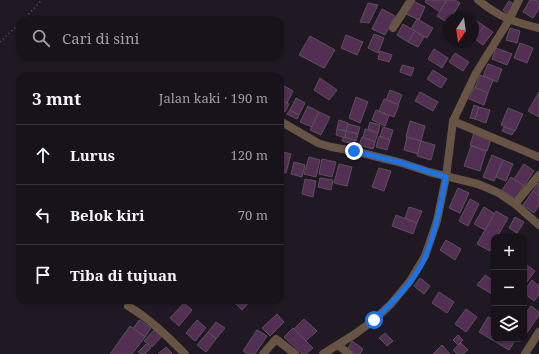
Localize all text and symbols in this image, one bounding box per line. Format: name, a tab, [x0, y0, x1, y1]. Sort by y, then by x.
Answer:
north arrow	[443, 12, 479, 48]
search box	[16, 16, 284, 60]
icon: search	[30, 27, 52, 49]
text: Cari di sini	[62, 28, 139, 48]
text: 3 mnt	[32, 87, 81, 110]
text: Jalan kaki · 190 m	[159, 89, 268, 107]
route end	[345, 142, 363, 160]
icon: ahead	[32, 144, 54, 166]
text: Lurus	[70, 145, 115, 165]
text: 120 m	[231, 146, 268, 164]
icon: left	[32, 204, 54, 226]
text: Belok kiri	[70, 205, 145, 225]
text: 70 m	[238, 206, 268, 224]
map controls	[491, 234, 527, 342]
button: +	[491, 234, 527, 270]
icon: arrive	[32, 264, 54, 286]
text: Tiba di tujuan	[70, 265, 177, 285]
button: −	[491, 270, 527, 306]
button: layers	[491, 306, 527, 342]
route start	[365, 311, 383, 329]

